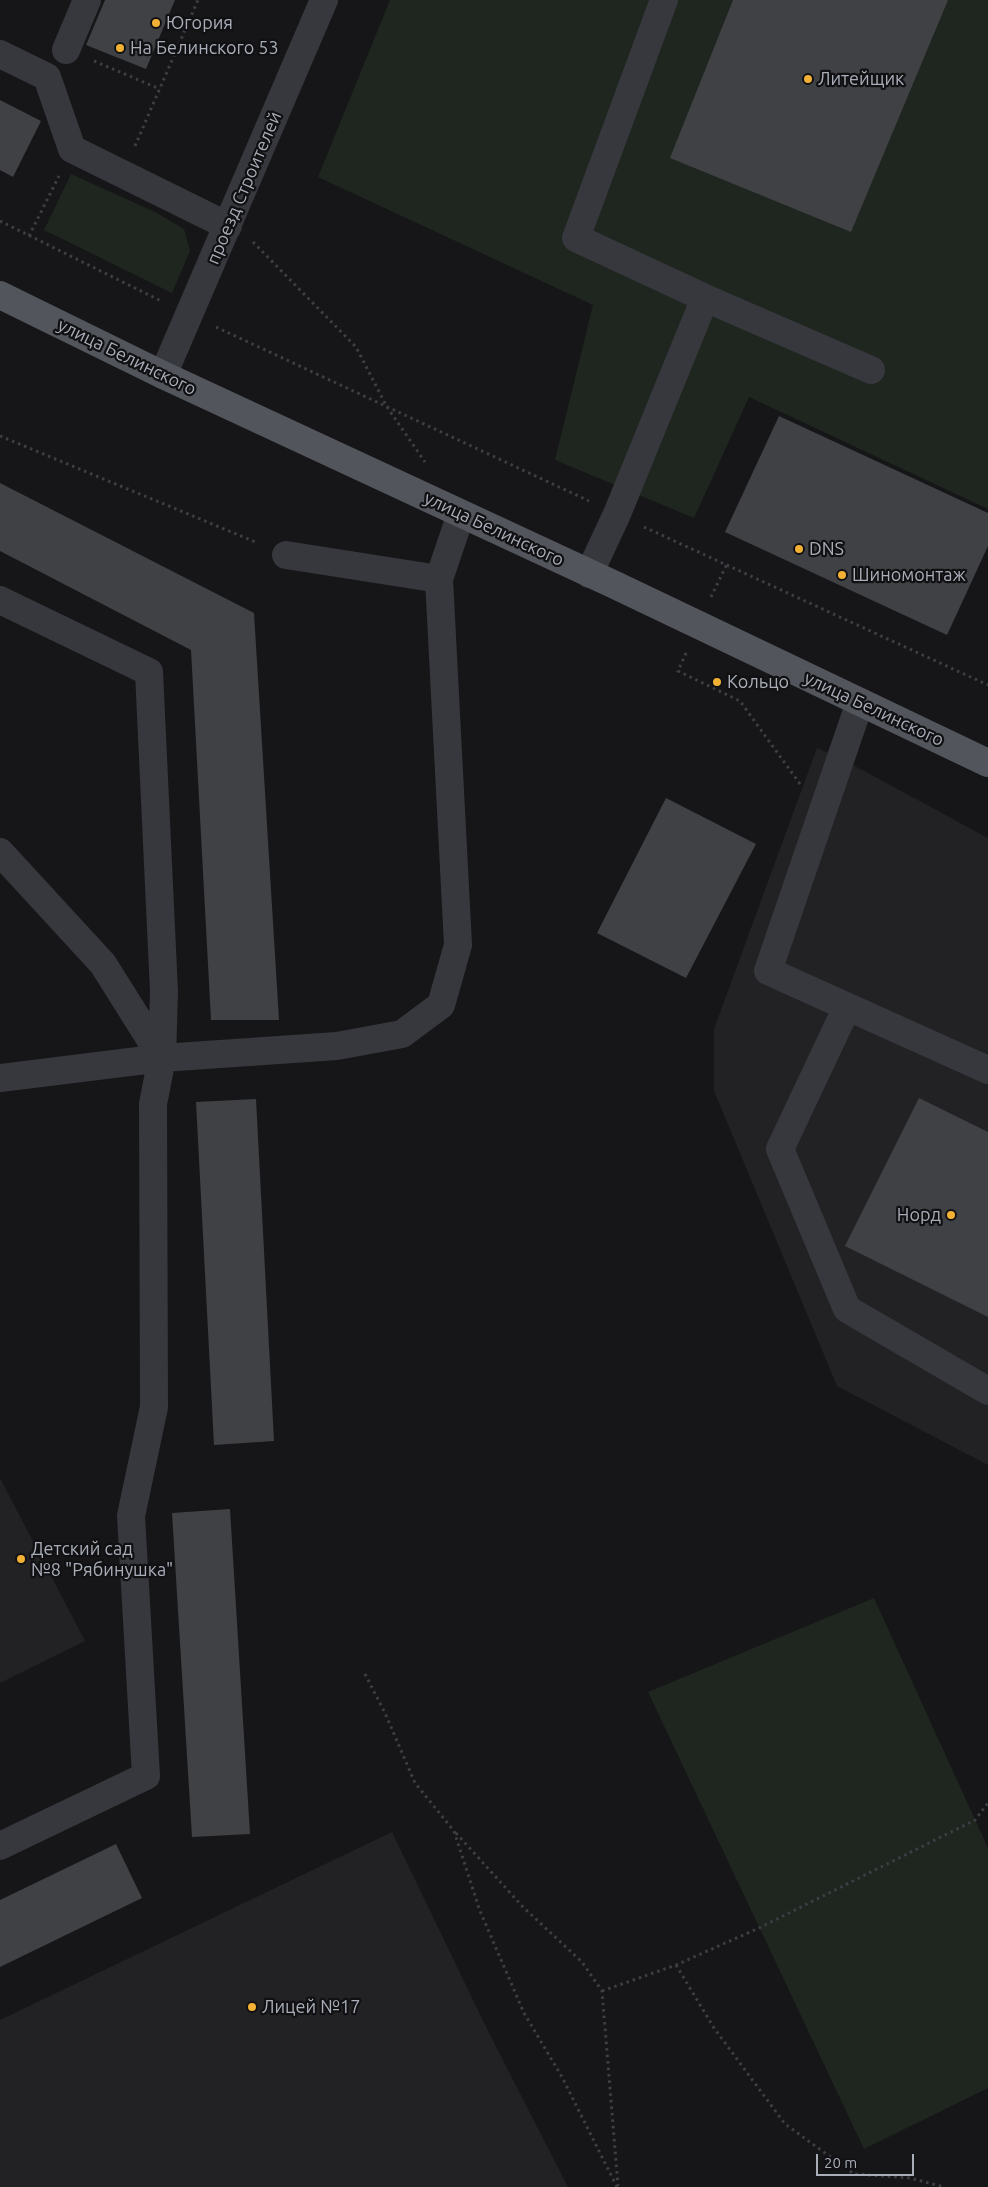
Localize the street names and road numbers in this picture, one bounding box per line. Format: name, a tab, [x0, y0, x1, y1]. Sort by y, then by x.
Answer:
street label: проезд Строителей	[202, 108, 286, 268]
street label: улица Белинского	[54, 314, 200, 400]
street label: улица Белинского	[421, 487, 567, 571]
street label: улица Белинского	[801, 667, 947, 751]

